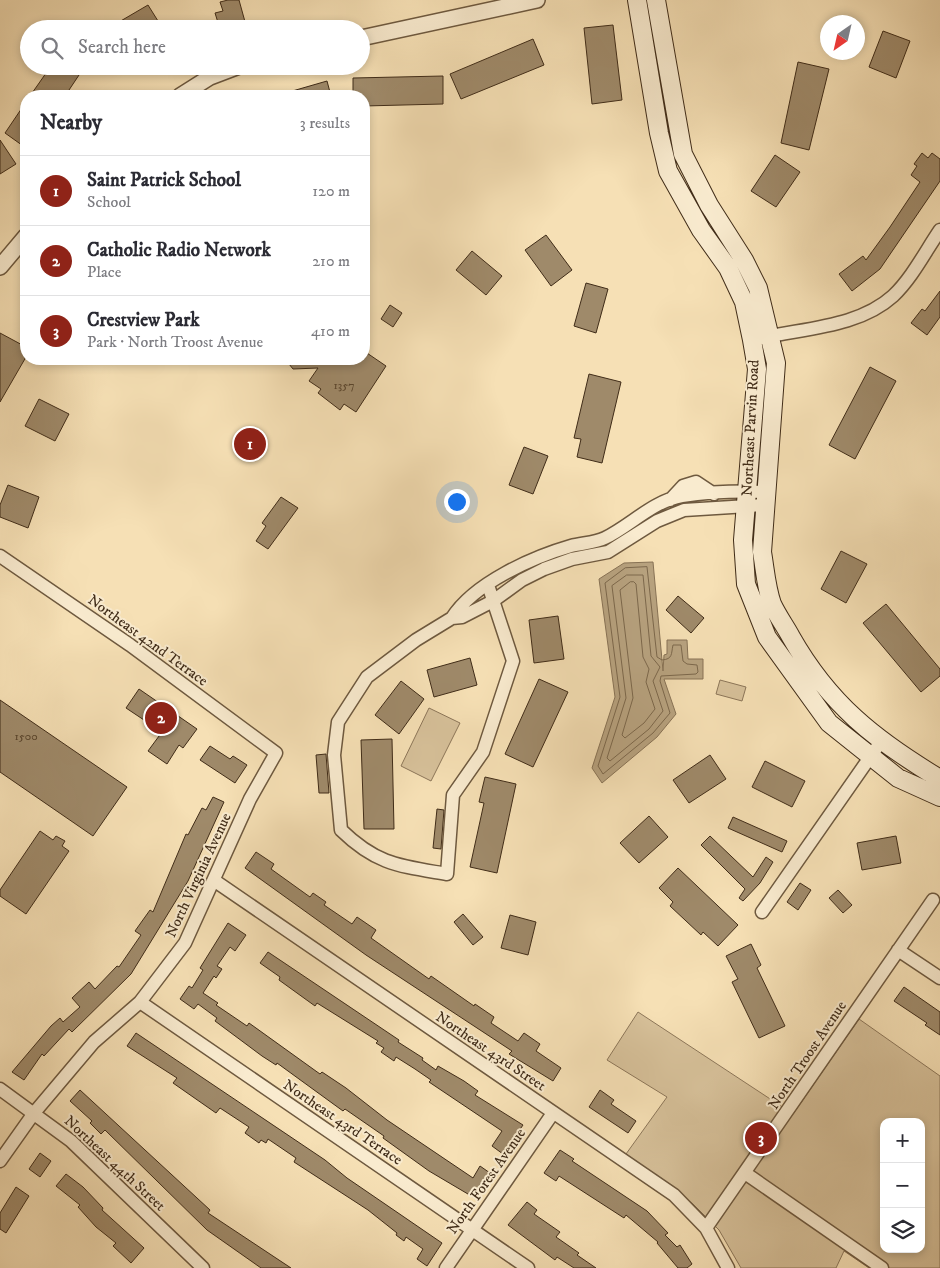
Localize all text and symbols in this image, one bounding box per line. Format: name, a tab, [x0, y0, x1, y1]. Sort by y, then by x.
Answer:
north arrow	[820, 15, 865, 60]
search box	[20, 20, 370, 75]
icon: search	[38, 34, 66, 62]
text: Search here	[78, 36, 166, 59]
text: Nearby	[40, 110, 102, 136]
text: 3 results	[300, 113, 350, 133]
text: Saint Patrick School	[87, 169, 241, 192]
text: 1	[53, 181, 59, 201]
text: 120 m	[312, 181, 350, 201]
text: School	[87, 192, 131, 212]
text: Catholic Radio Network	[87, 239, 271, 262]
text: 2	[52, 251, 60, 271]
text: 210 m	[312, 251, 350, 271]
text: Place	[87, 262, 121, 282]
text: Crestview Park	[87, 309, 200, 332]
text: 3	[53, 321, 59, 341]
text: 410 m	[311, 321, 350, 341]
text: Park · North Troost Avenue	[87, 332, 263, 352]
street label: Northeast Parvin Road	[737, 359, 764, 497]
house number: 1357	[333, 378, 355, 393]
pin: 1	[234, 425, 266, 463]
your location	[444, 489, 470, 515]
street label: Northeast 42nd Terrace	[84, 590, 211, 690]
pin: 2	[145, 699, 177, 737]
house number: 1500	[14, 729, 38, 744]
street label: North Virginia Avenue	[161, 810, 236, 941]
street label: North Troost Avenue	[764, 997, 851, 1113]
street label: Northeast 43rd Street	[432, 1007, 550, 1095]
street label: Northeast 43rd Terrace	[279, 1075, 406, 1169]
street label: Northeast 44th Street	[60, 1112, 169, 1215]
map controls	[880, 1118, 925, 1253]
button: +	[880, 1118, 925, 1163]
pin: 3	[745, 1119, 777, 1157]
street label: North Forest Avenue	[443, 1125, 530, 1238]
button: −	[880, 1163, 925, 1208]
button: layers	[880, 1208, 925, 1253]

